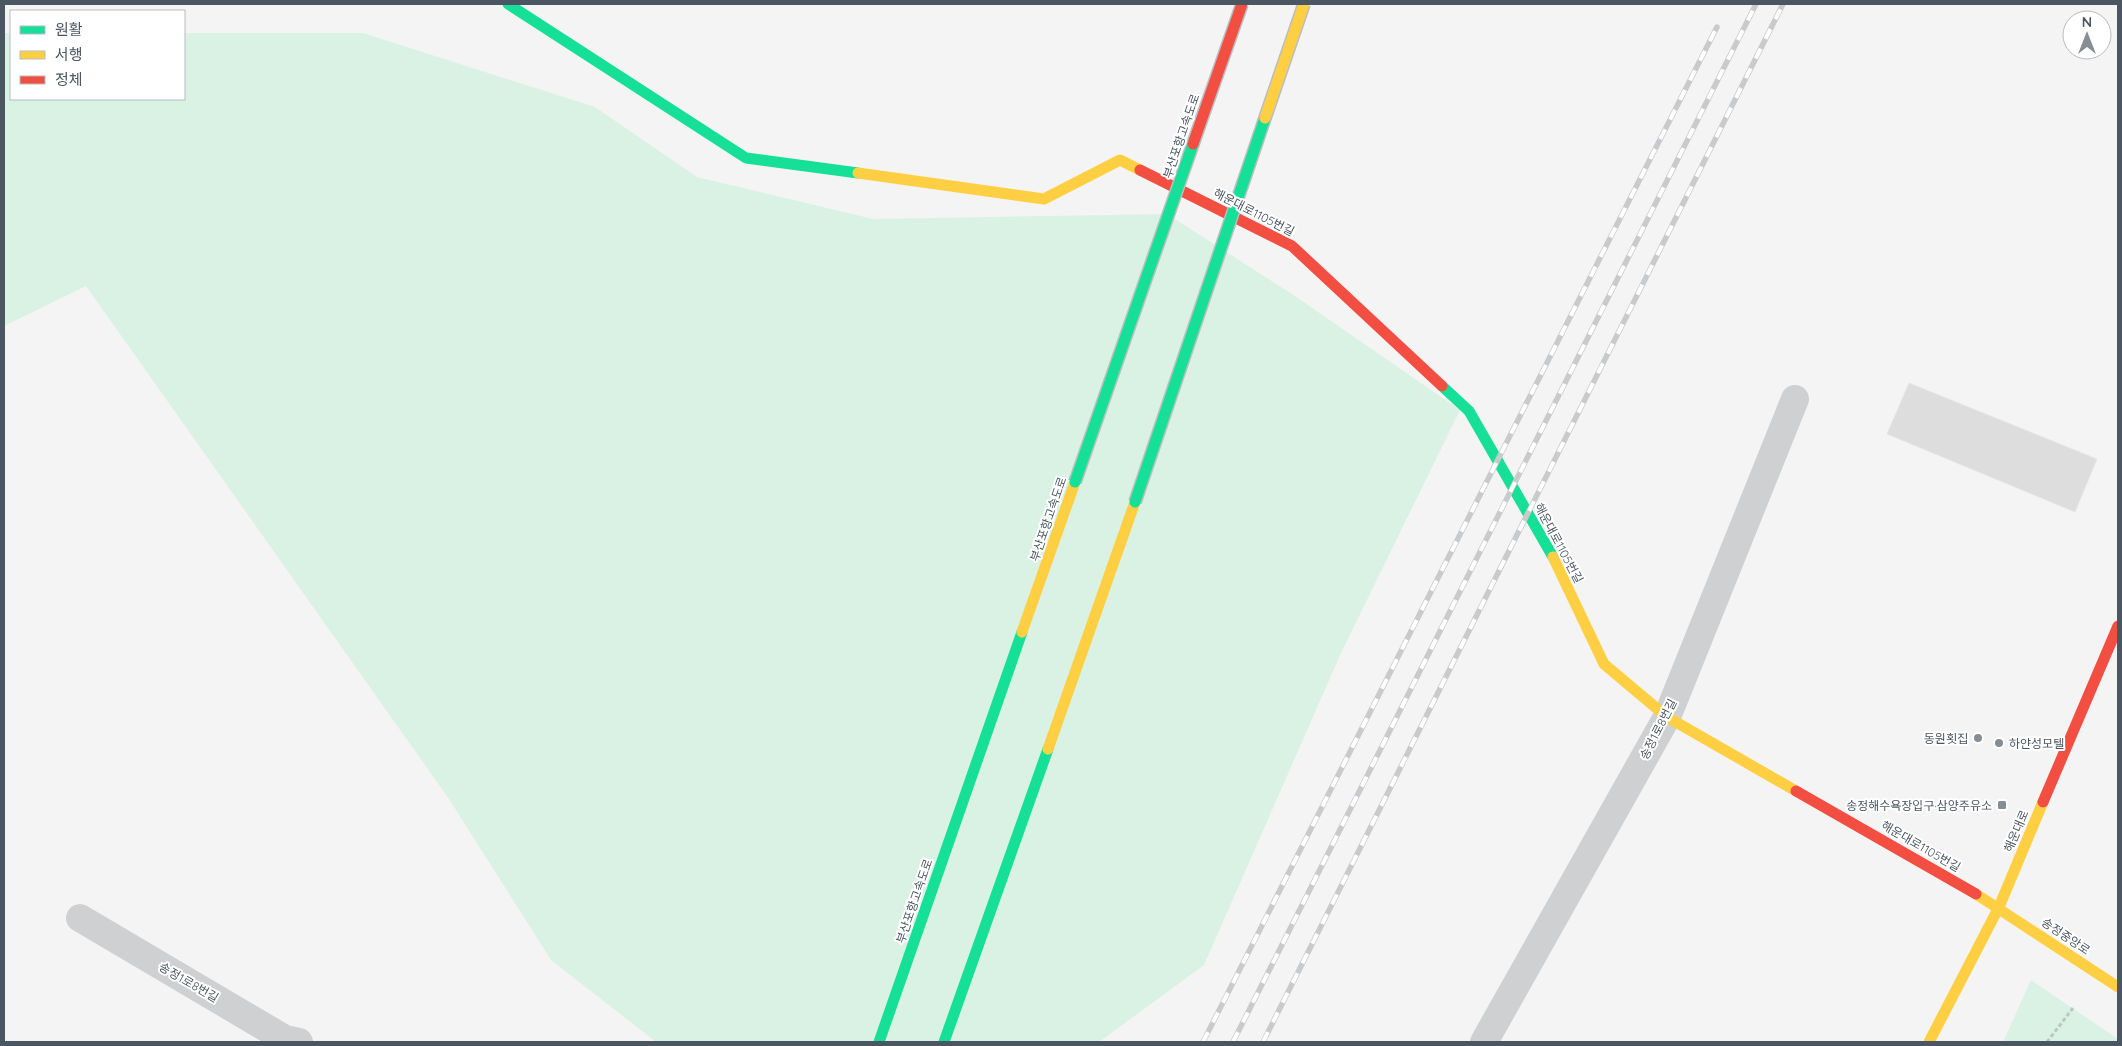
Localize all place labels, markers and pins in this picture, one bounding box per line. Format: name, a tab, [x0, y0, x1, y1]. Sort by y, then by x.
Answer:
place label: 동원횟집	[1924, 731, 1968, 746]
marker: 동원횟집	[1972, 732, 1984, 744]
place label: 하얀성모텔	[2009, 736, 2064, 751]
marker: 하얀성모텔	[1993, 737, 2005, 749]
place label: 송정해수욕장입구·삼양주유소	[1846, 798, 1992, 813]
marker: 송정해수욕장입구·삼양주유소	[1996, 799, 2008, 811]

